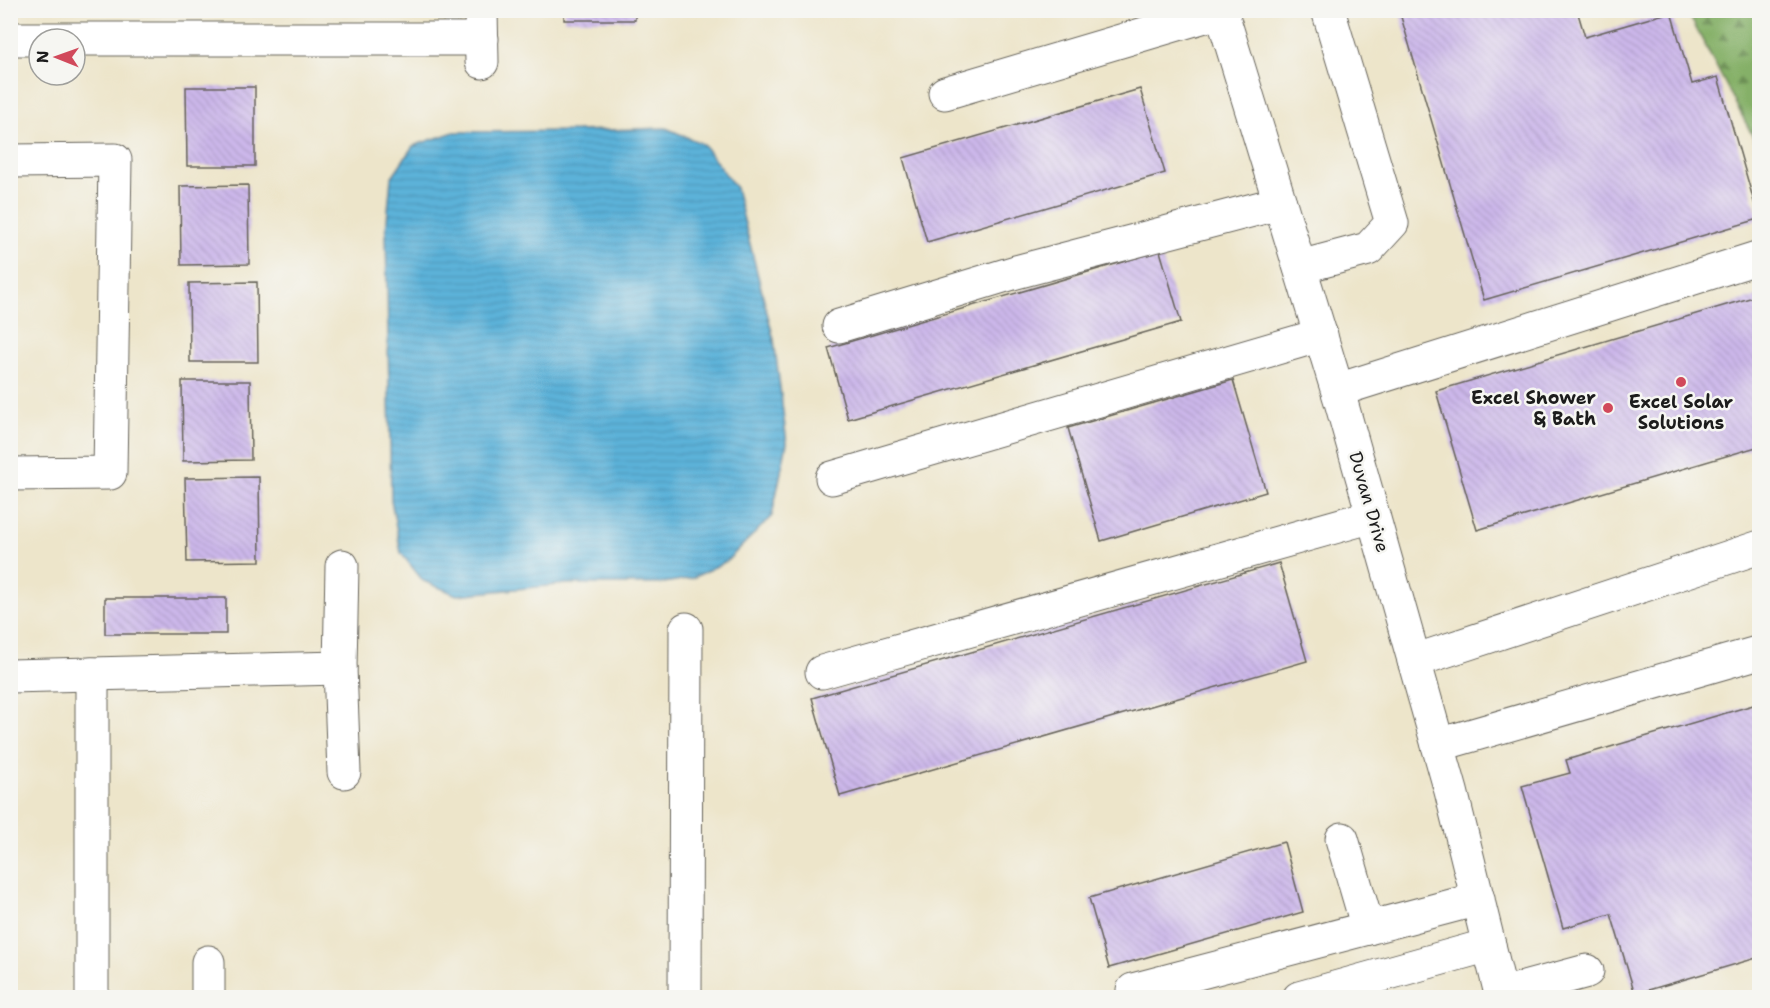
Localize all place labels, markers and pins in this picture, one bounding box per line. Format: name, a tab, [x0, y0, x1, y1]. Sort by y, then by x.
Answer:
marker: Excel Solar Solutions	[1674, 375, 1688, 389]
place label: Excel Shower & Bath	[1471, 386, 1596, 431]
place label: Excel Solar Solutions	[1629, 390, 1734, 435]
marker: Excel Shower & Bath	[1601, 401, 1615, 415]

